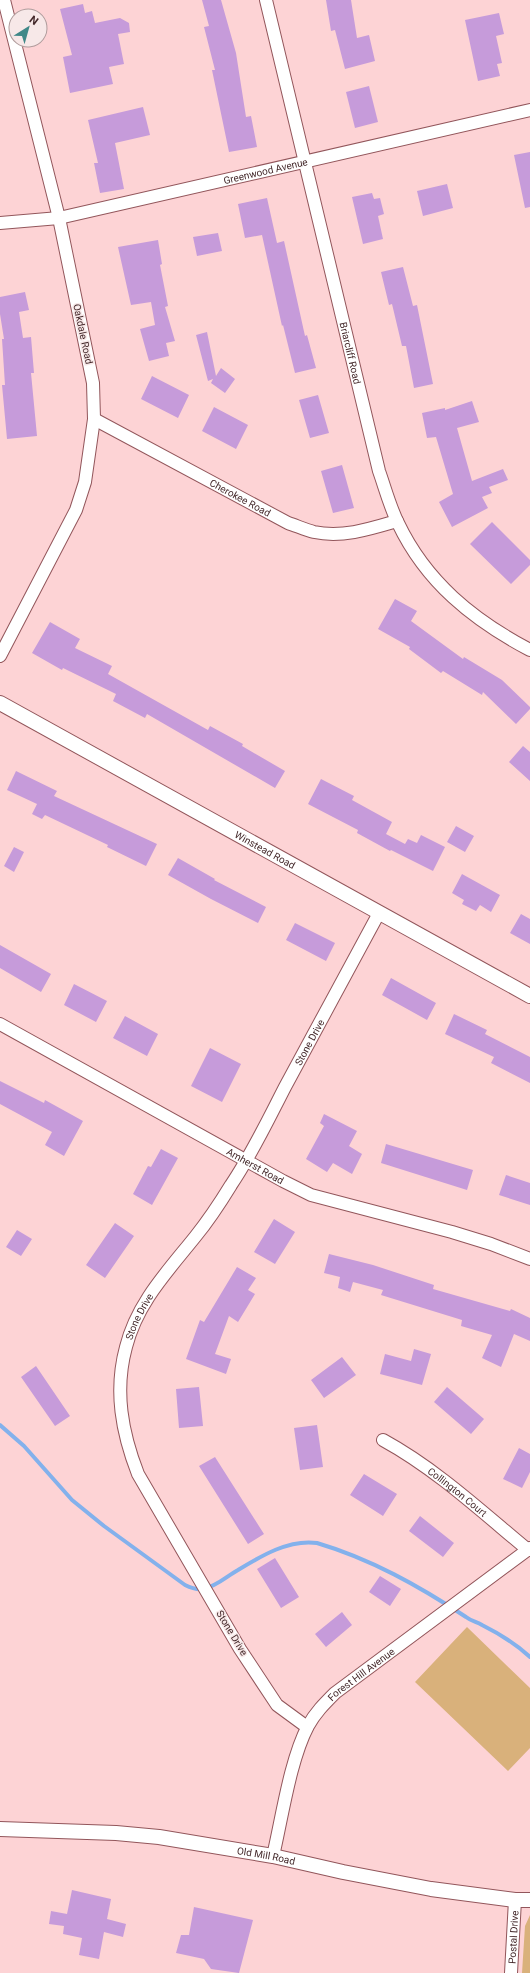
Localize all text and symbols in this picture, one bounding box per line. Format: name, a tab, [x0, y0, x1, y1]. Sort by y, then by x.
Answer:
north arrow	[8, 8, 48, 48]
text: N	[27, 13, 41, 28]
street label: Greenwood Avenue	[222, 156, 309, 186]
street label: Oakdale Road	[71, 303, 95, 365]
street label: Briarcliff Road	[338, 321, 363, 385]
street label: Cherokee Road	[208, 477, 273, 518]
street label: Winstead Road	[233, 829, 297, 871]
street label: Stone Drive	[292, 1017, 326, 1067]
street label: Amherst Road	[225, 1145, 286, 1186]
street label: Stone Drive	[123, 1291, 155, 1341]
street label: Collington Court	[426, 1465, 489, 1519]
street label: Stone Drive	[214, 1608, 250, 1658]
street label: Forest Hill Avenue	[325, 1645, 396, 1703]
street label: Old Mill Road	[236, 1845, 296, 1866]
street label: Postal Drive	[506, 1910, 520, 1964]

